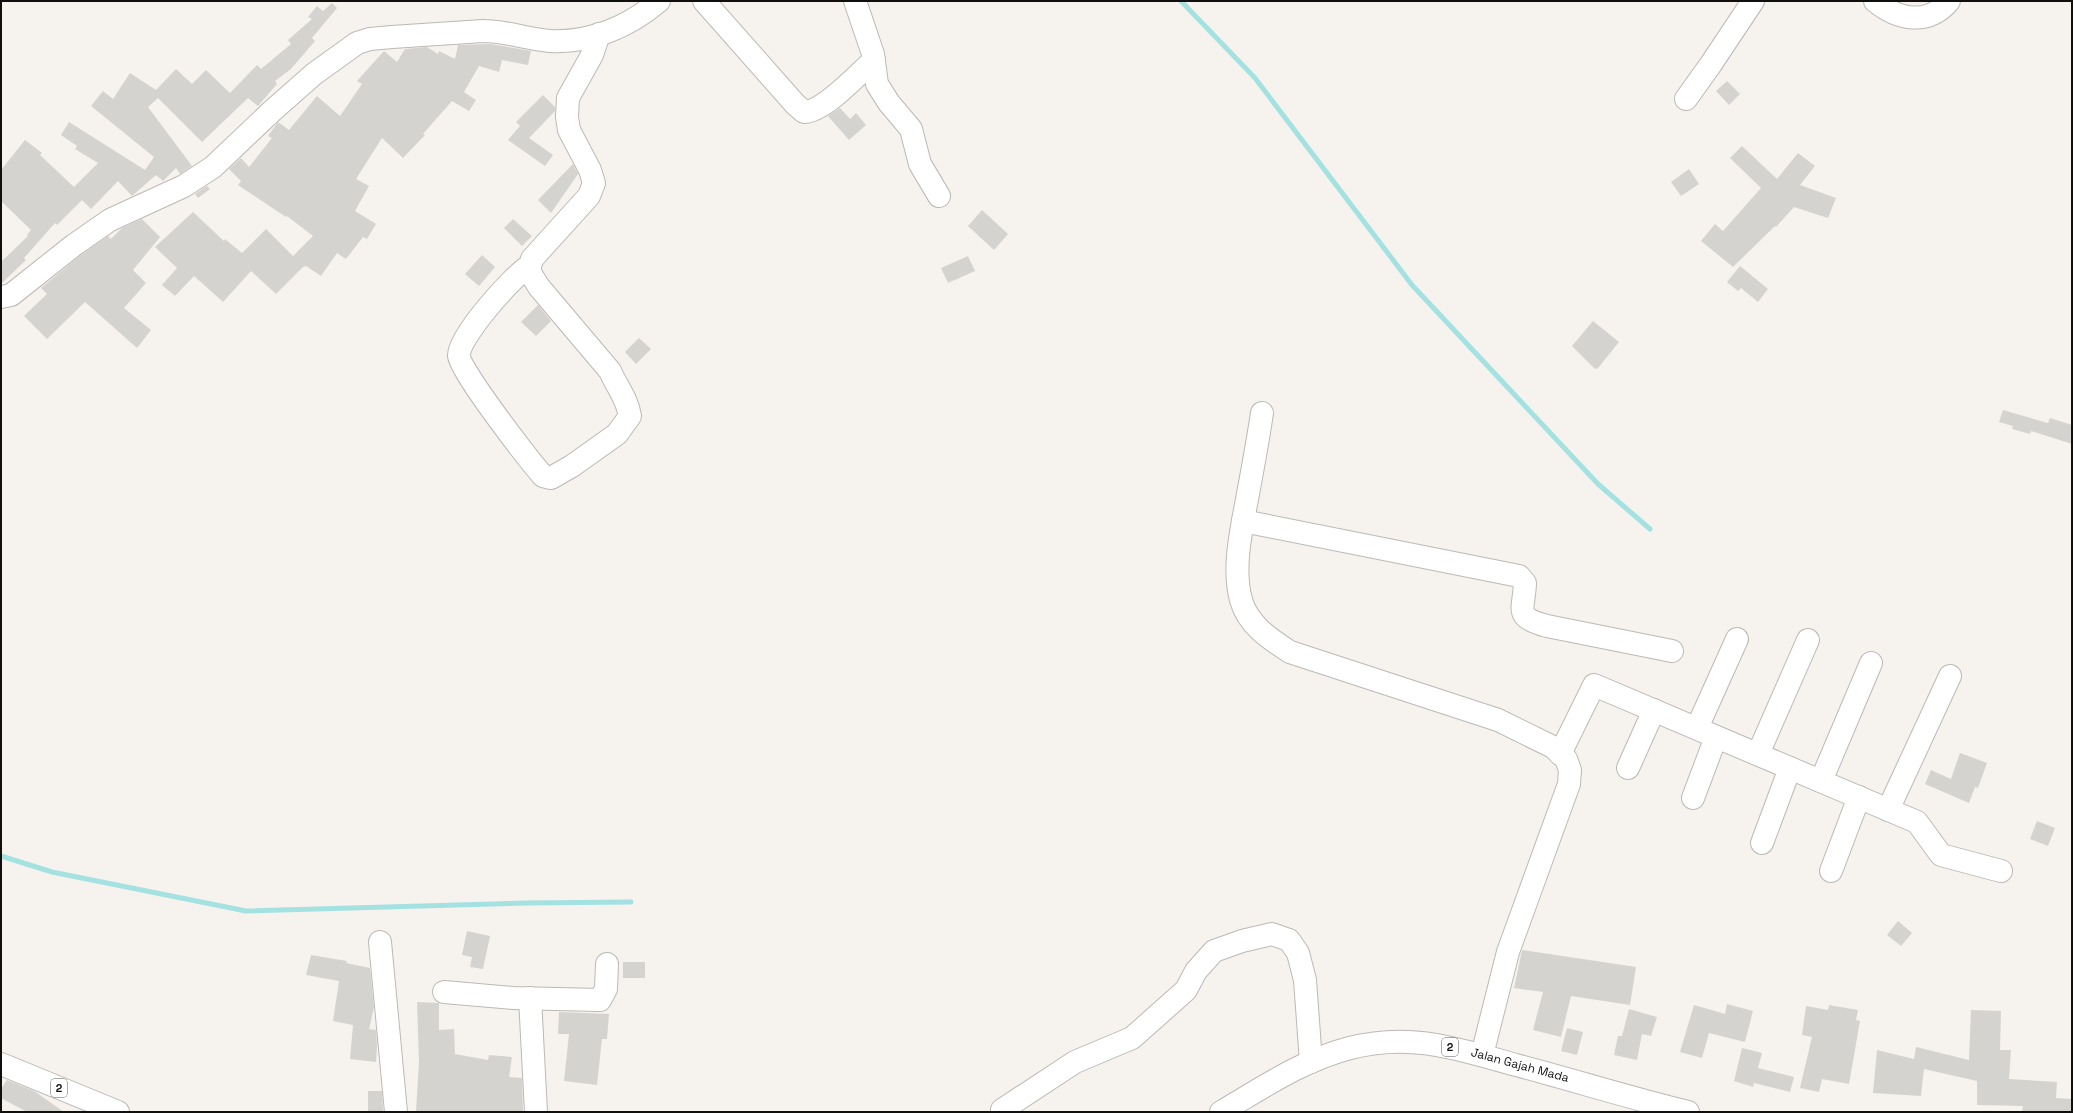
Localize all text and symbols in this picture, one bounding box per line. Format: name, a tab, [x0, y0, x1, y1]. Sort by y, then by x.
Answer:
road number: 2	[1442, 1038, 1458, 1056]
street label: Jalan Gajah Mada	[1469, 1044, 1571, 1086]
road number: 2	[51, 1079, 67, 1097]

